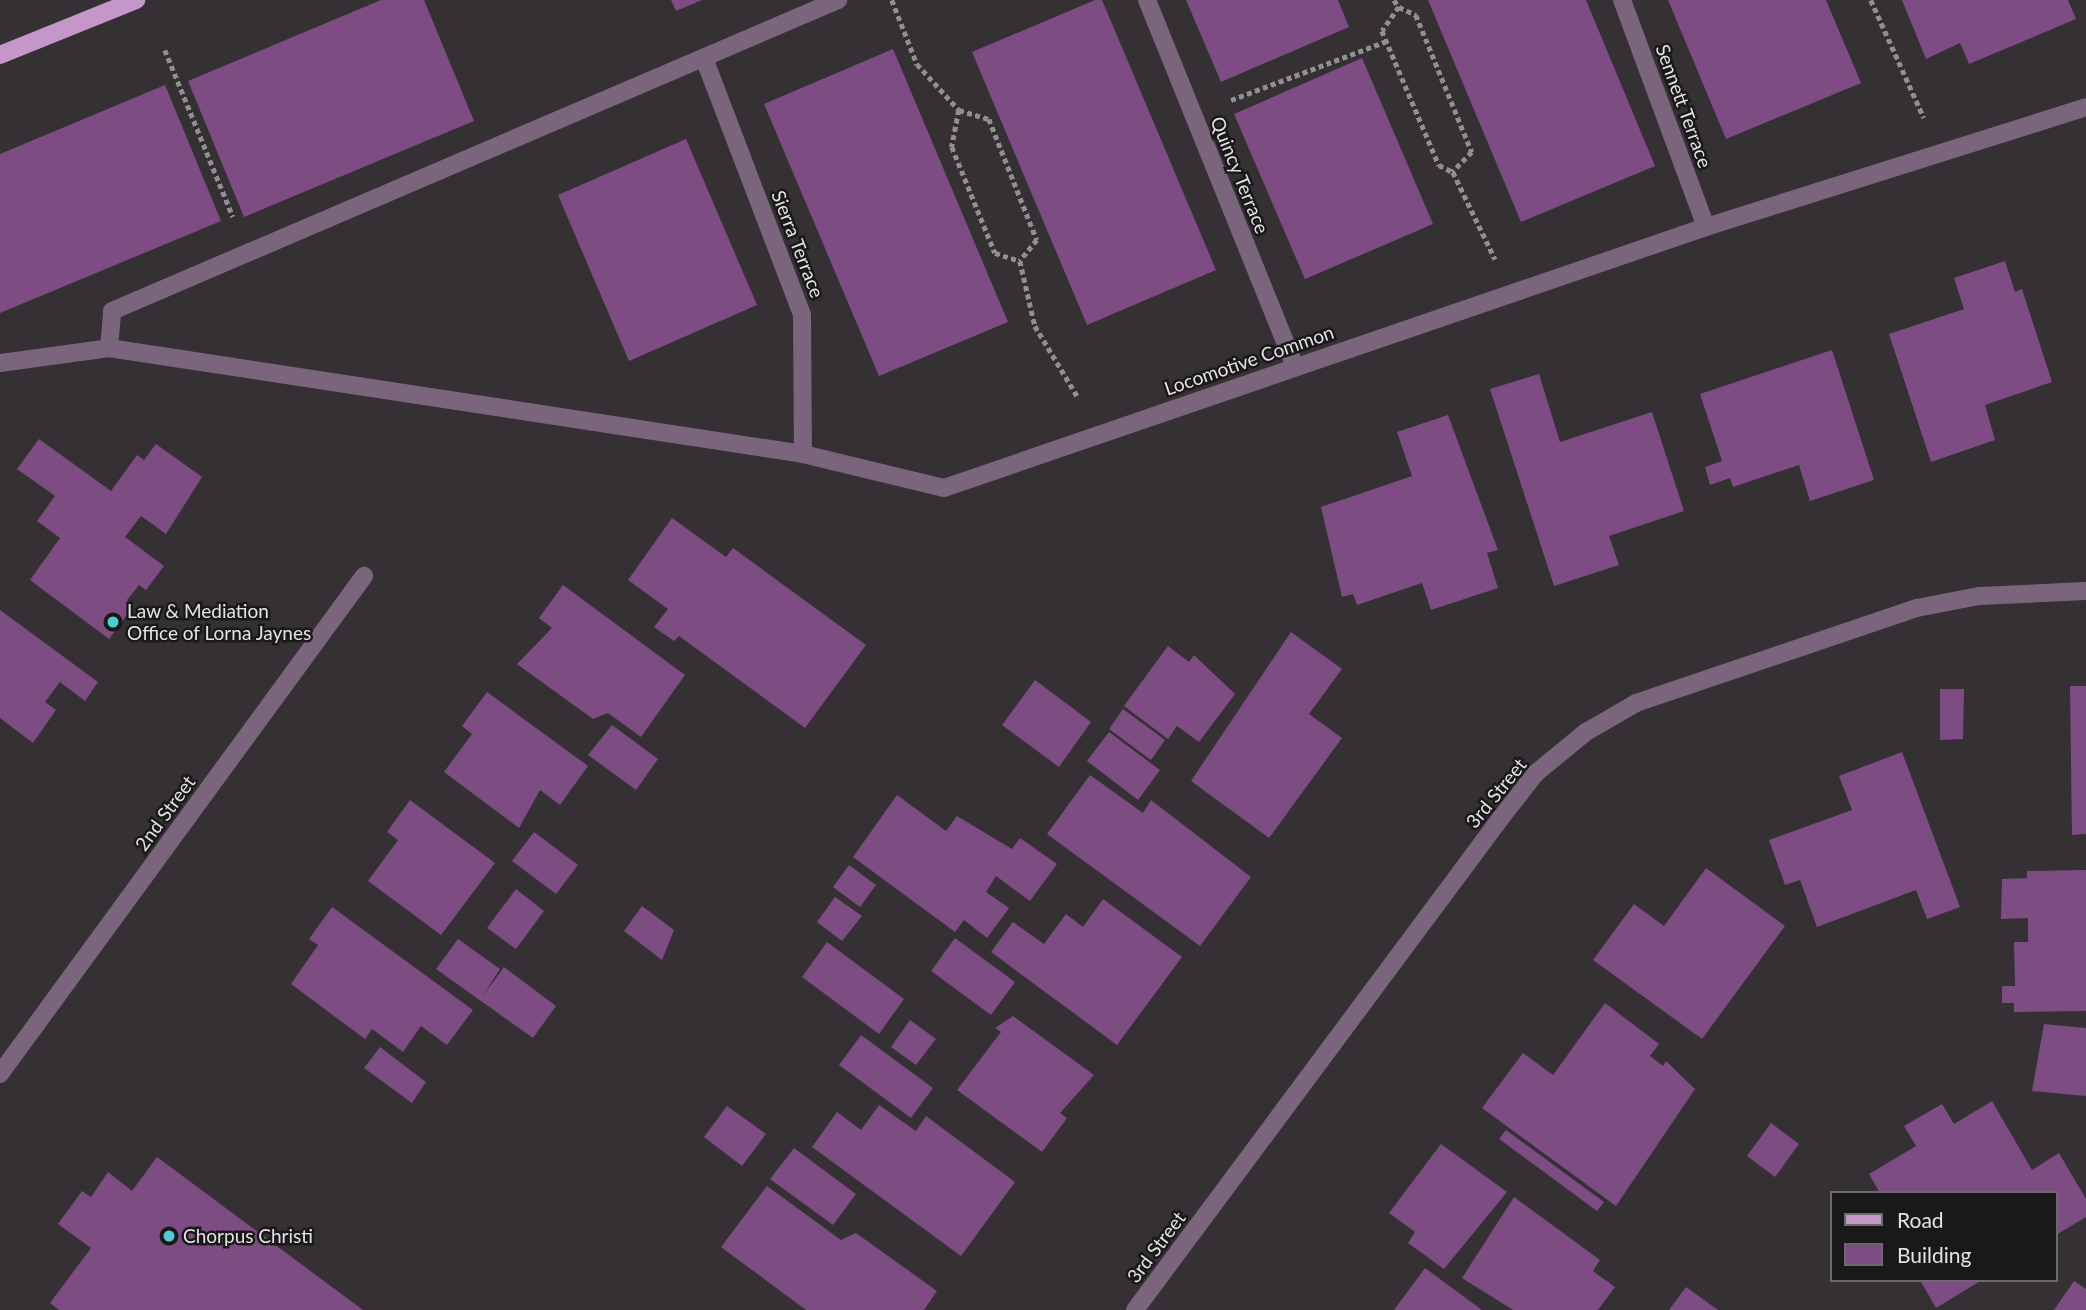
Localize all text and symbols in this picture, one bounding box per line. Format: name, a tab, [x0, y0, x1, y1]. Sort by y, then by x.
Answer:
street label: Sennett Terrace	[1651, 41, 1717, 171]
street label: Quincy Terrace	[1206, 113, 1274, 237]
street label: Sierra Terrace	[767, 187, 829, 301]
street label: Locomotive Common	[1161, 320, 1337, 400]
place label: Law & Mediation Office of Lorna Jaynes	[127, 600, 312, 644]
marker: Law & Mediation Office of Lorna Jaynes	[105, 614, 121, 630]
street label: 3rd Street	[1461, 754, 1531, 832]
street label: 2nd Street	[130, 771, 200, 855]
legend	[1830, 1191, 2058, 1282]
street label: 3rd Street	[1122, 1207, 1190, 1287]
text: Road	[1897, 1207, 1944, 1232]
place label: Chorpus Christi	[183, 1225, 313, 1247]
marker: Chorpus Christi	[161, 1228, 177, 1244]
text: Building	[1897, 1242, 1972, 1267]

